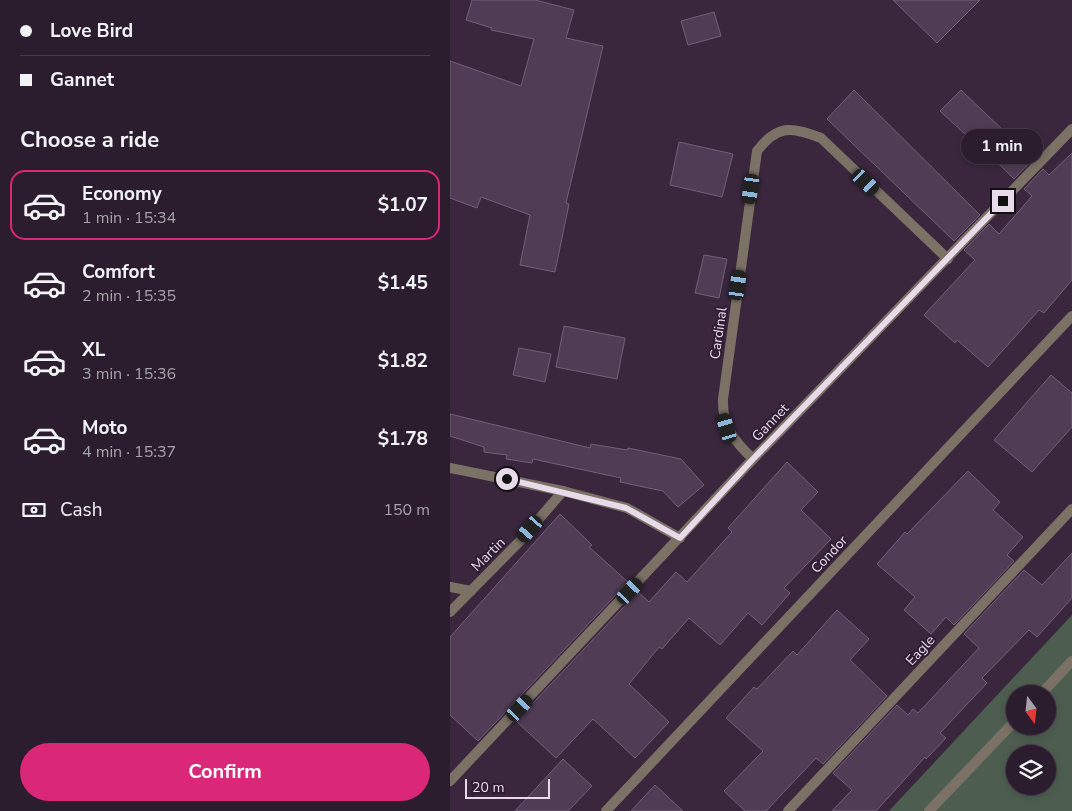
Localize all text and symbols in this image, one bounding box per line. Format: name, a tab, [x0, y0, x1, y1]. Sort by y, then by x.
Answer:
text: Love Bird	[50, 18, 133, 44]
text: Gannet	[50, 67, 114, 93]
text: Choose a ride	[20, 125, 159, 155]
callout: 1 min	[962, 128, 1044, 164]
text: 1 min	[981, 135, 1023, 157]
car	[849, 166, 882, 198]
car	[741, 173, 760, 205]
text: Economy	[82, 181, 162, 207]
icon: car	[22, 183, 67, 228]
route end	[992, 190, 1014, 212]
text: $1.07	[378, 192, 428, 218]
text: 1 min · 15:34	[82, 207, 176, 229]
text: Comfort	[82, 259, 155, 285]
icon: car	[22, 261, 67, 306]
car	[728, 269, 747, 301]
text: $1.45	[378, 270, 428, 296]
text: 2 min · 15:35	[82, 285, 176, 307]
street label: Cardinal	[705, 305, 732, 360]
text: XL	[82, 337, 105, 363]
icon: car	[22, 339, 67, 384]
text: $1.82	[378, 348, 428, 374]
text: 3 min · 15:36	[82, 363, 176, 385]
street label: Gannet	[748, 399, 793, 445]
car	[715, 411, 738, 445]
text: Moto	[82, 415, 128, 441]
icon: car	[22, 417, 67, 462]
text: $1.78	[378, 426, 428, 452]
text: 4 min · 15:37	[82, 441, 176, 463]
route start	[496, 468, 518, 490]
icon: cash	[20, 496, 48, 524]
text: Cash	[60, 497, 102, 523]
text: 150 m	[383, 499, 430, 521]
car	[514, 513, 545, 545]
street label: Condor	[807, 531, 852, 578]
street label: Martin	[467, 533, 510, 576]
car	[614, 575, 645, 607]
street label: Eagle	[901, 631, 939, 670]
north arrow	[1006, 685, 1056, 735]
map controls	[1006, 685, 1056, 795]
car	[504, 692, 535, 724]
button: Confirm	[20, 743, 430, 801]
button: layers	[1006, 745, 1056, 795]
scale bar	[465, 776, 550, 799]
text: 20 m	[472, 778, 504, 797]

